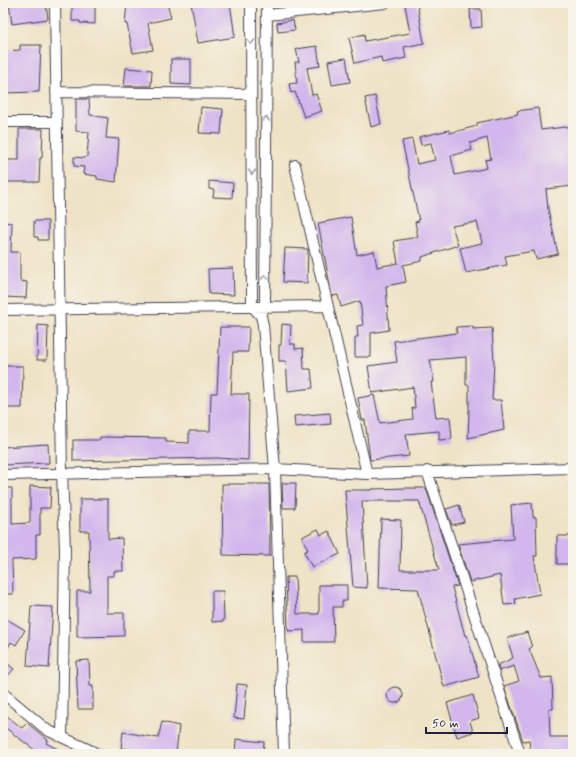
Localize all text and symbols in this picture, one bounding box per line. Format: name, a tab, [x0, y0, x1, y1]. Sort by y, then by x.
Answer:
one-way arrow	[247, 39, 255, 45]
one-way arrow	[262, 116, 270, 122]
one-way arrow	[247, 169, 256, 175]
one-way arrow	[261, 274, 269, 280]
scale bar	[426, 709, 507, 735]
text: 50 m	[432, 716, 459, 732]

